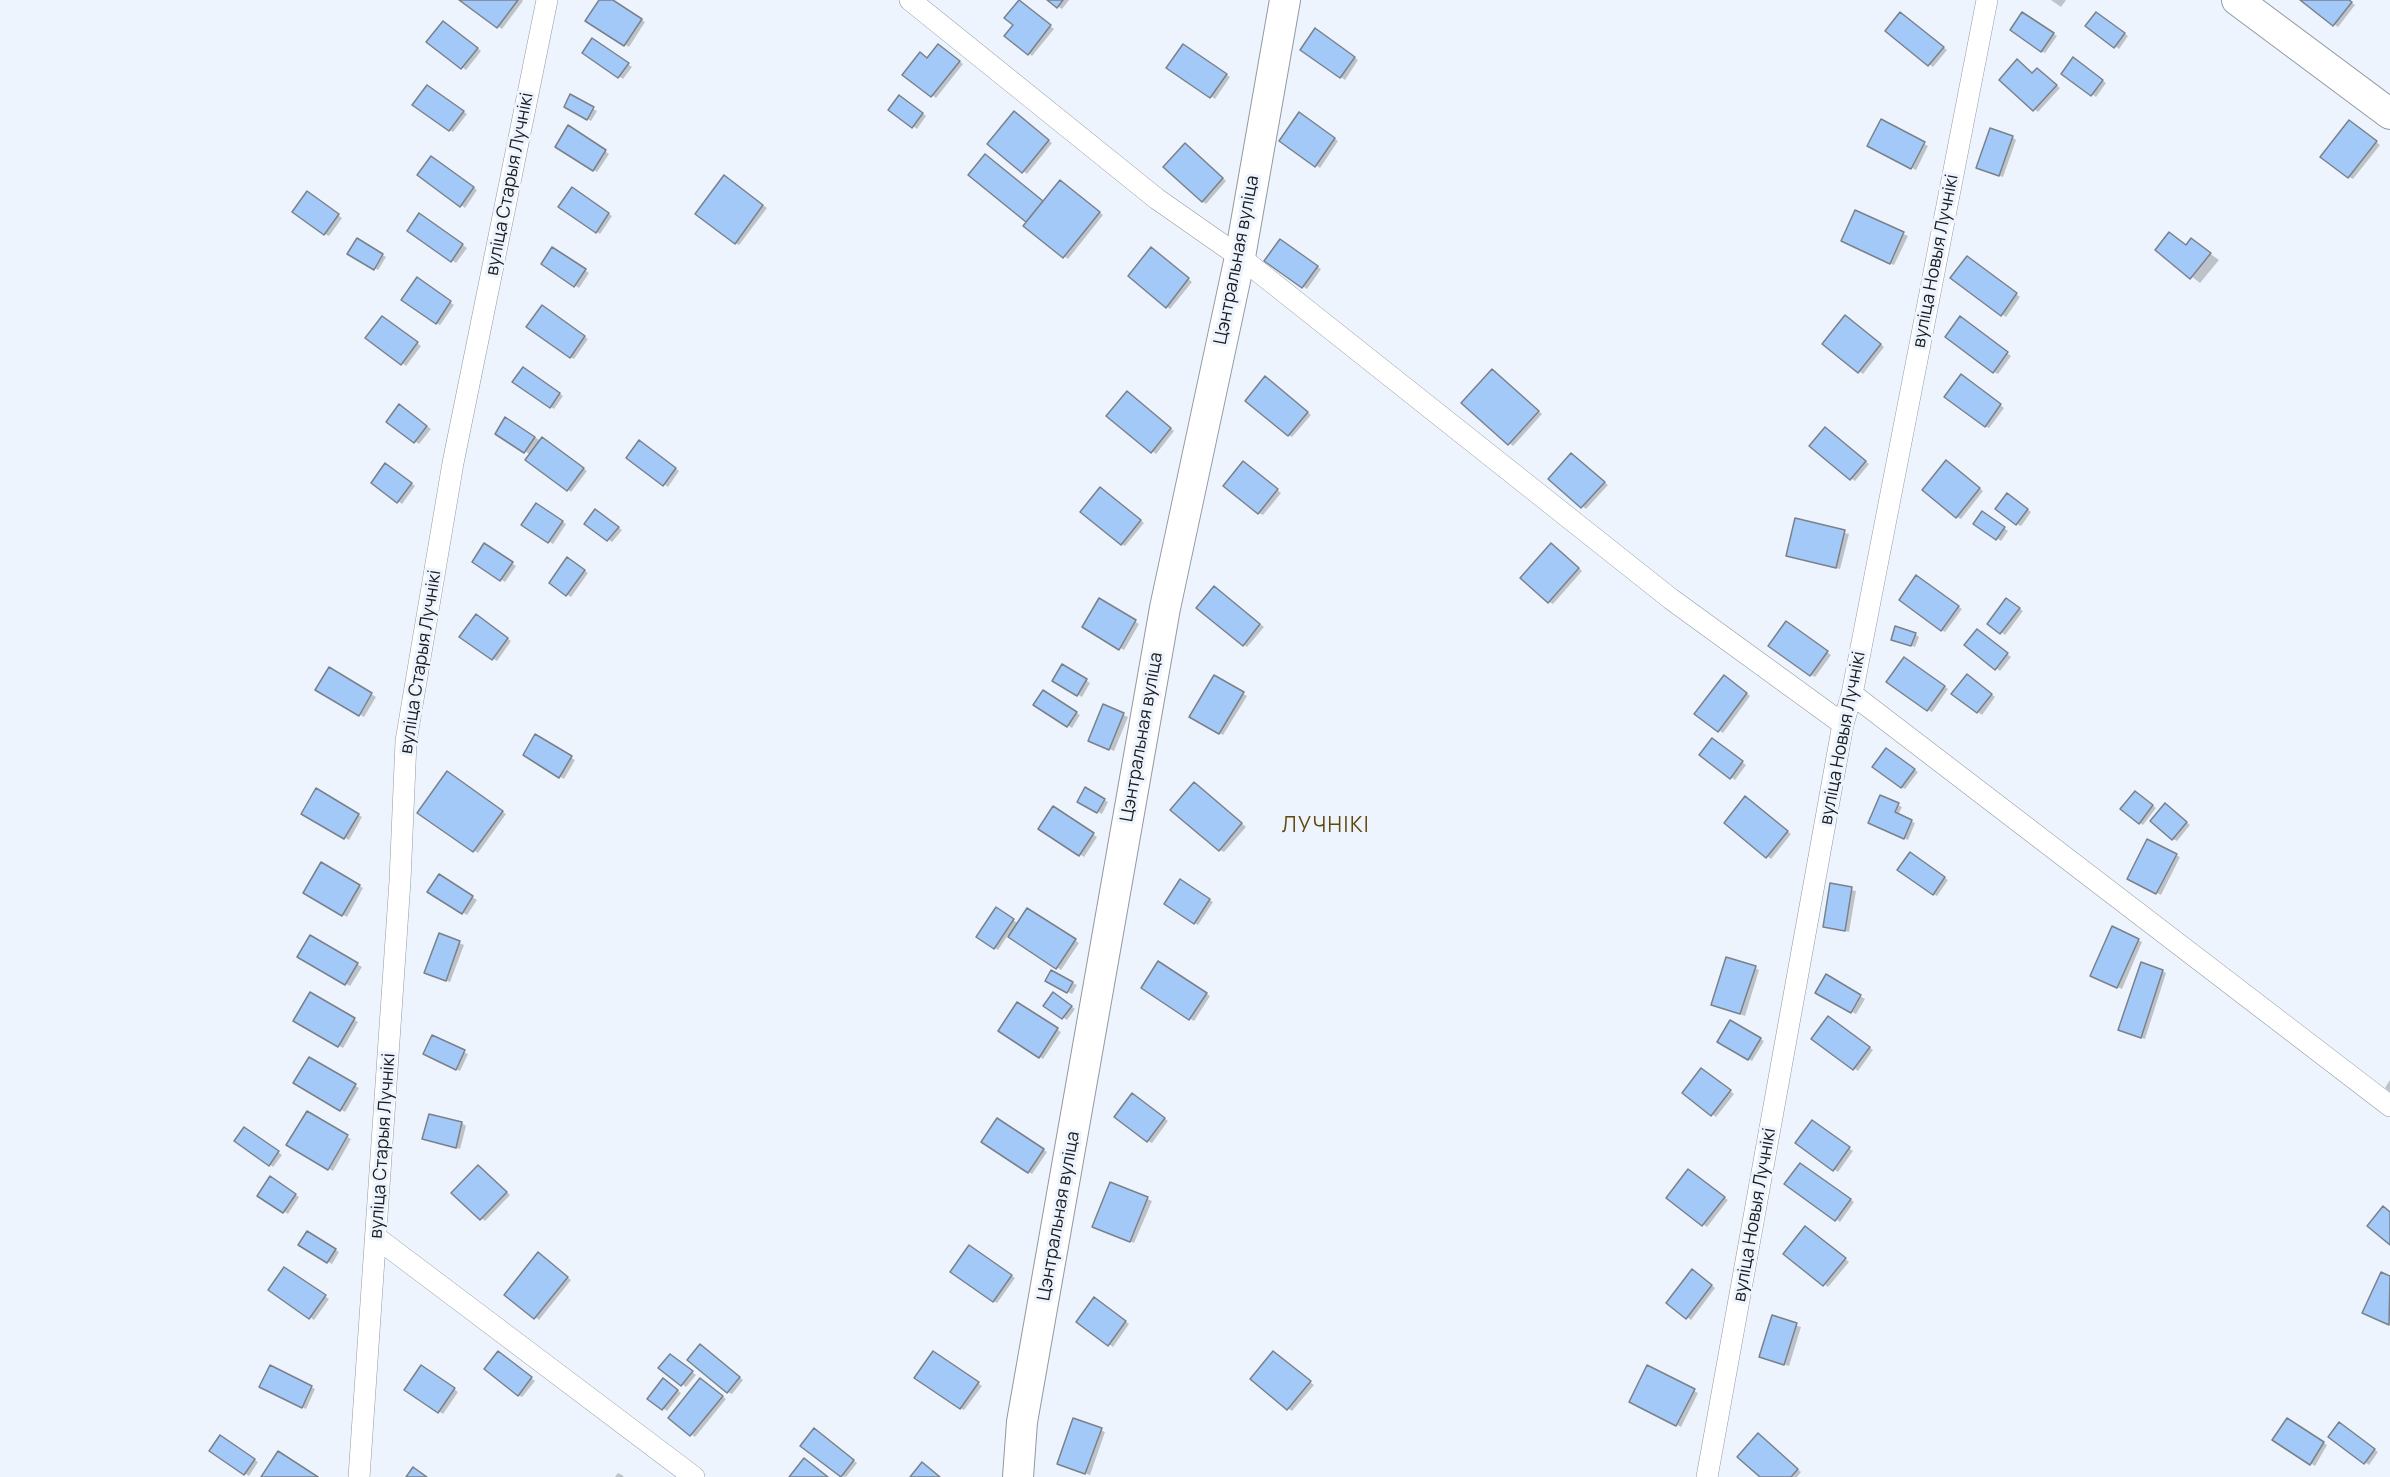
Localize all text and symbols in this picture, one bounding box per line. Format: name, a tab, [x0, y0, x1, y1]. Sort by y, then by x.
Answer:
street label: вуліца Старыя Лучнікі	[482, 91, 538, 277]
street label: вуліца Новыя Лучнікі	[1909, 173, 1963, 349]
street label: Цэнтральная вуліца	[1210, 174, 1264, 346]
street label: вуліца Старыя Лучнікі	[396, 569, 446, 755]
street label: вуліца Новыя Лучнікі	[1816, 650, 1870, 826]
street label: Цэнтральная вуліца	[1116, 651, 1168, 823]
district label: ЛУЧНІКІ	[1282, 813, 1370, 839]
street label: вуліца Старыя Лучнікі	[366, 1053, 400, 1239]
street label: вуліца Новыя Лучнікі	[1729, 1126, 1781, 1304]
street label: Цэнтральная вуліца	[1033, 1130, 1085, 1302]

